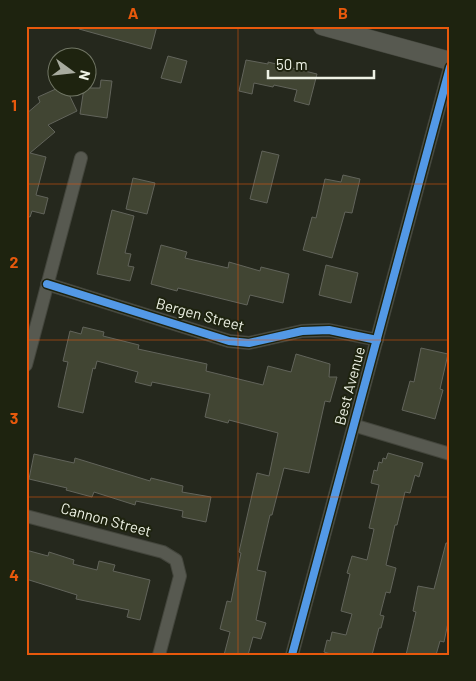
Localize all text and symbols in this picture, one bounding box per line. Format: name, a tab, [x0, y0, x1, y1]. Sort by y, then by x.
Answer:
text: A	[128, 3, 139, 22]
text: B	[338, 3, 348, 22]
north arrow	[48, 48, 98, 98]
scale bar	[268, 48, 375, 80]
text: 50 m	[276, 55, 308, 73]
text: N	[76, 69, 94, 82]
text: 1	[11, 95, 17, 114]
text: 2	[10, 252, 19, 271]
street label: Bergen Street	[154, 294, 246, 334]
street label: Best Avenue	[330, 344, 368, 427]
text: 3	[10, 408, 18, 427]
street label: Cannon Street	[59, 498, 153, 540]
text: 4	[9, 565, 19, 584]

